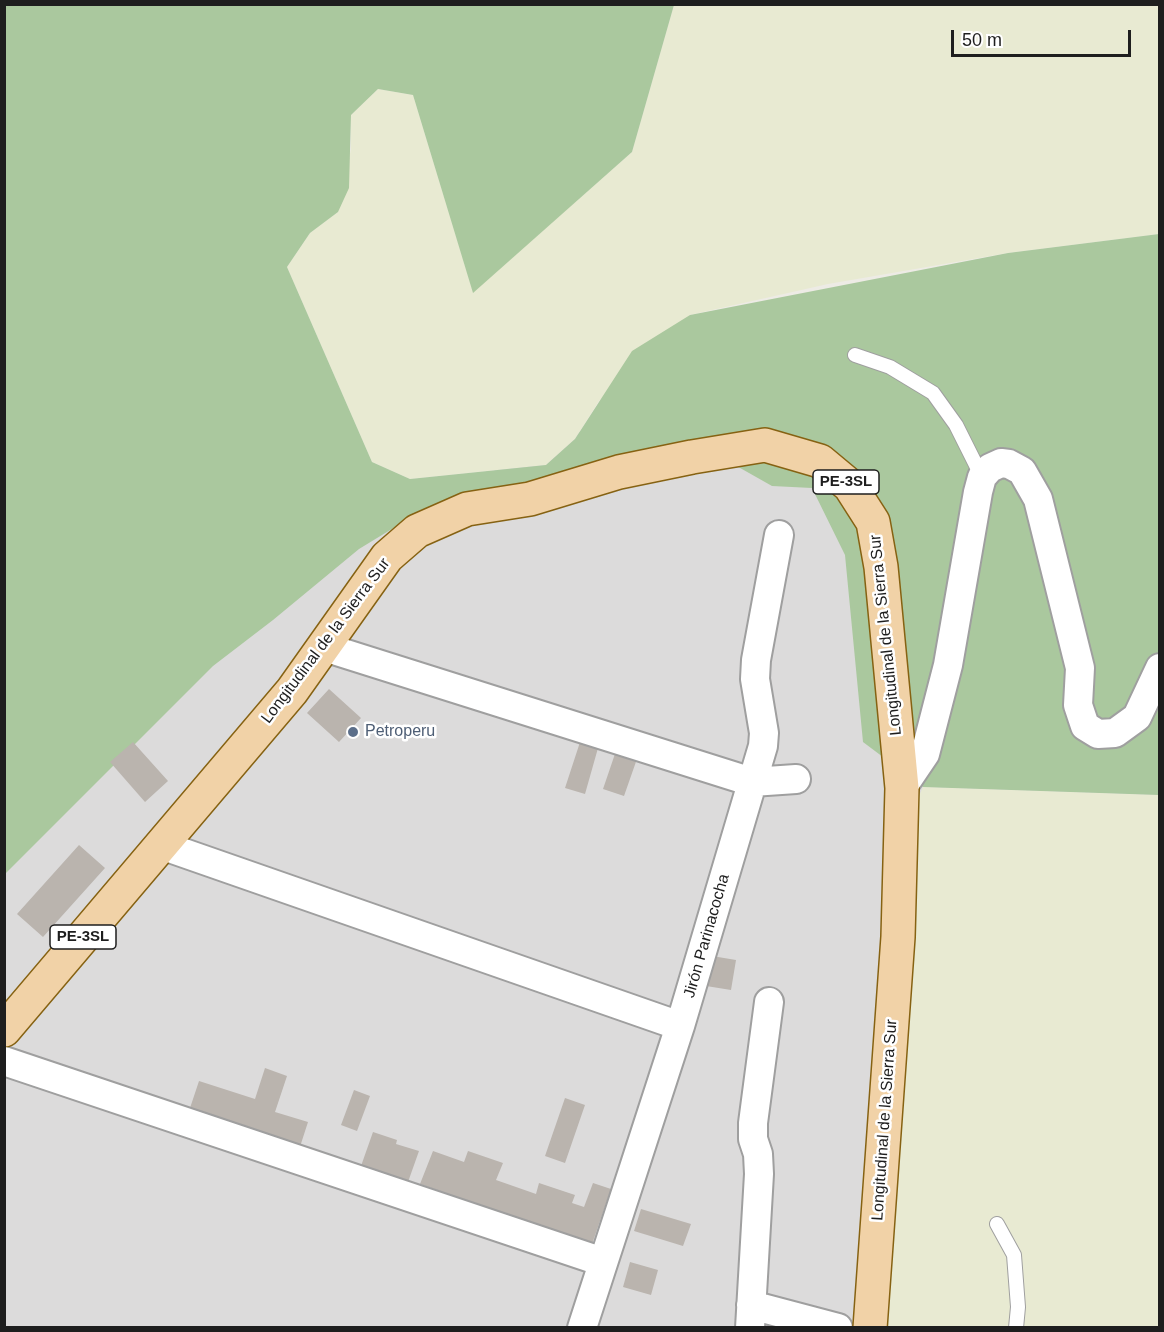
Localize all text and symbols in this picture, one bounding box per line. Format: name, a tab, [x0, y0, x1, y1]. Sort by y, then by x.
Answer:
scale bar	[954, 18, 1134, 56]
text: 50 m	[962, 30, 1002, 50]
road number: PE-3SL	[813, 470, 879, 494]
street label: Longitudinal de la Sierra Sur	[866, 534, 906, 736]
street label: Longitudinal de la Sierra Sur	[258, 555, 394, 727]
place label: Petroperu	[365, 722, 435, 742]
marker: Petroperu	[346, 725, 360, 739]
street label: Jirón Parinacocha	[680, 872, 734, 1000]
road number: PE-3SL	[50, 925, 116, 949]
street label: Longitudinal de la Sierra Sur	[868, 1019, 902, 1221]

